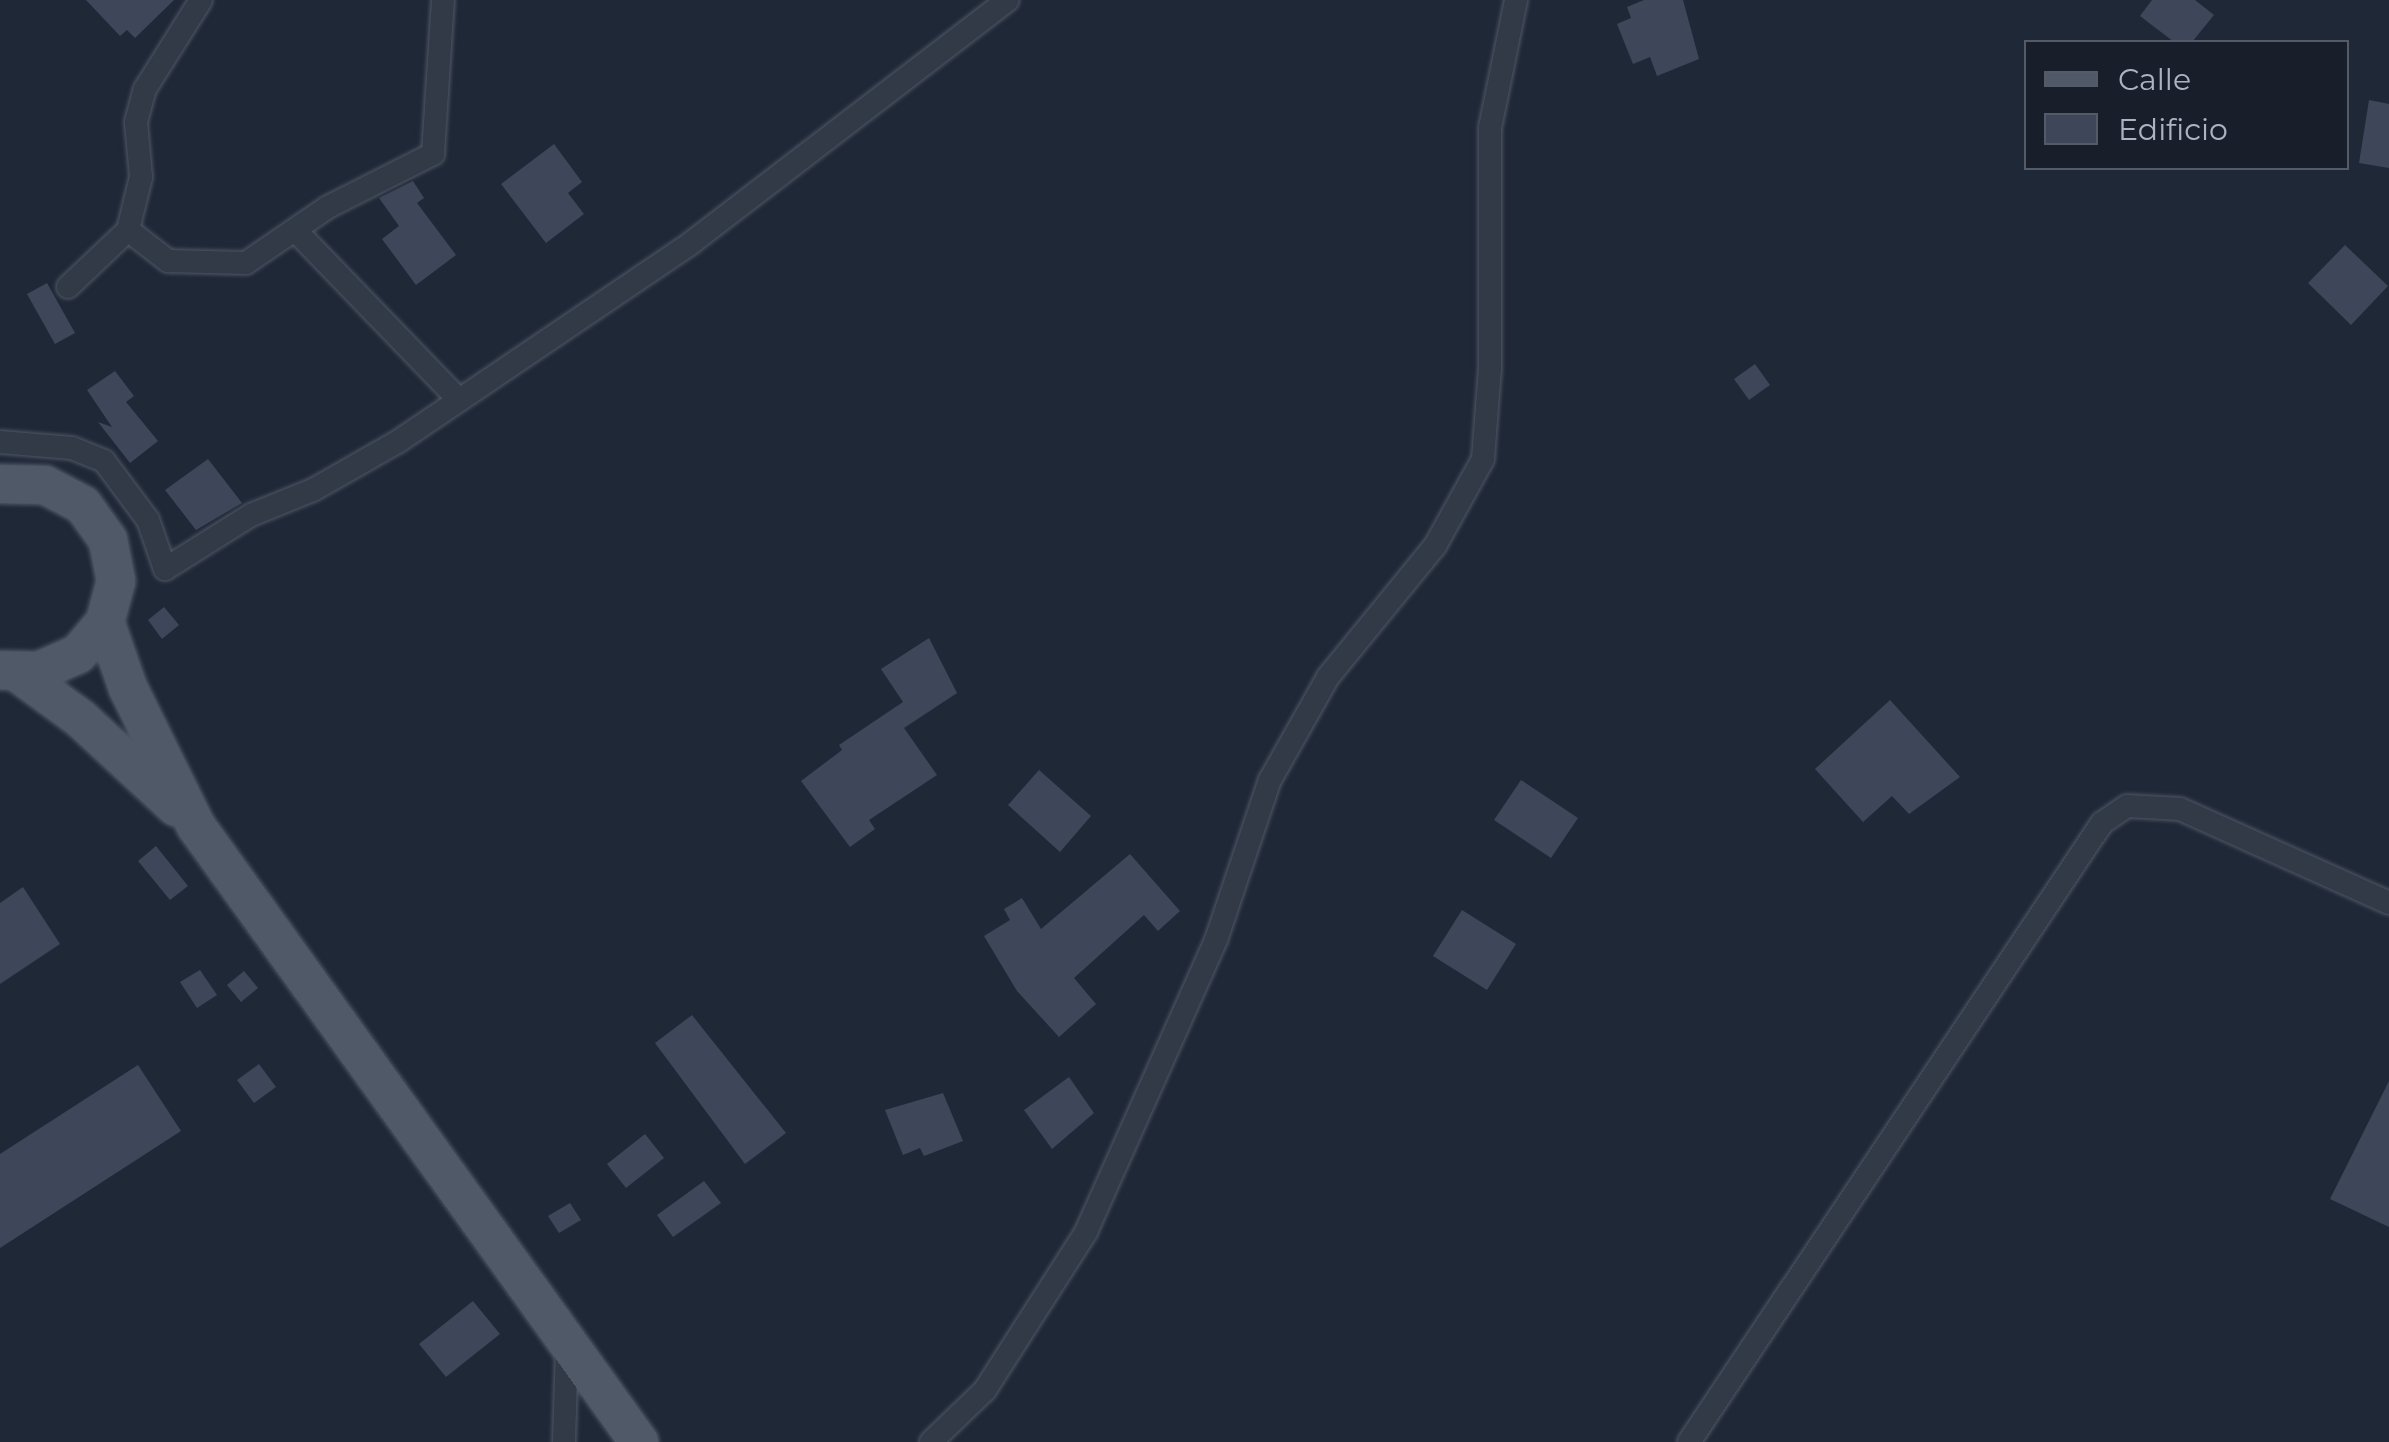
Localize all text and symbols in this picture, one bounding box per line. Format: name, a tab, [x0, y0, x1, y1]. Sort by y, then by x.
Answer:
legend	[2024, 40, 2349, 170]
text: Calle	[2118, 61, 2191, 98]
text: Edificio	[2118, 111, 2228, 148]

